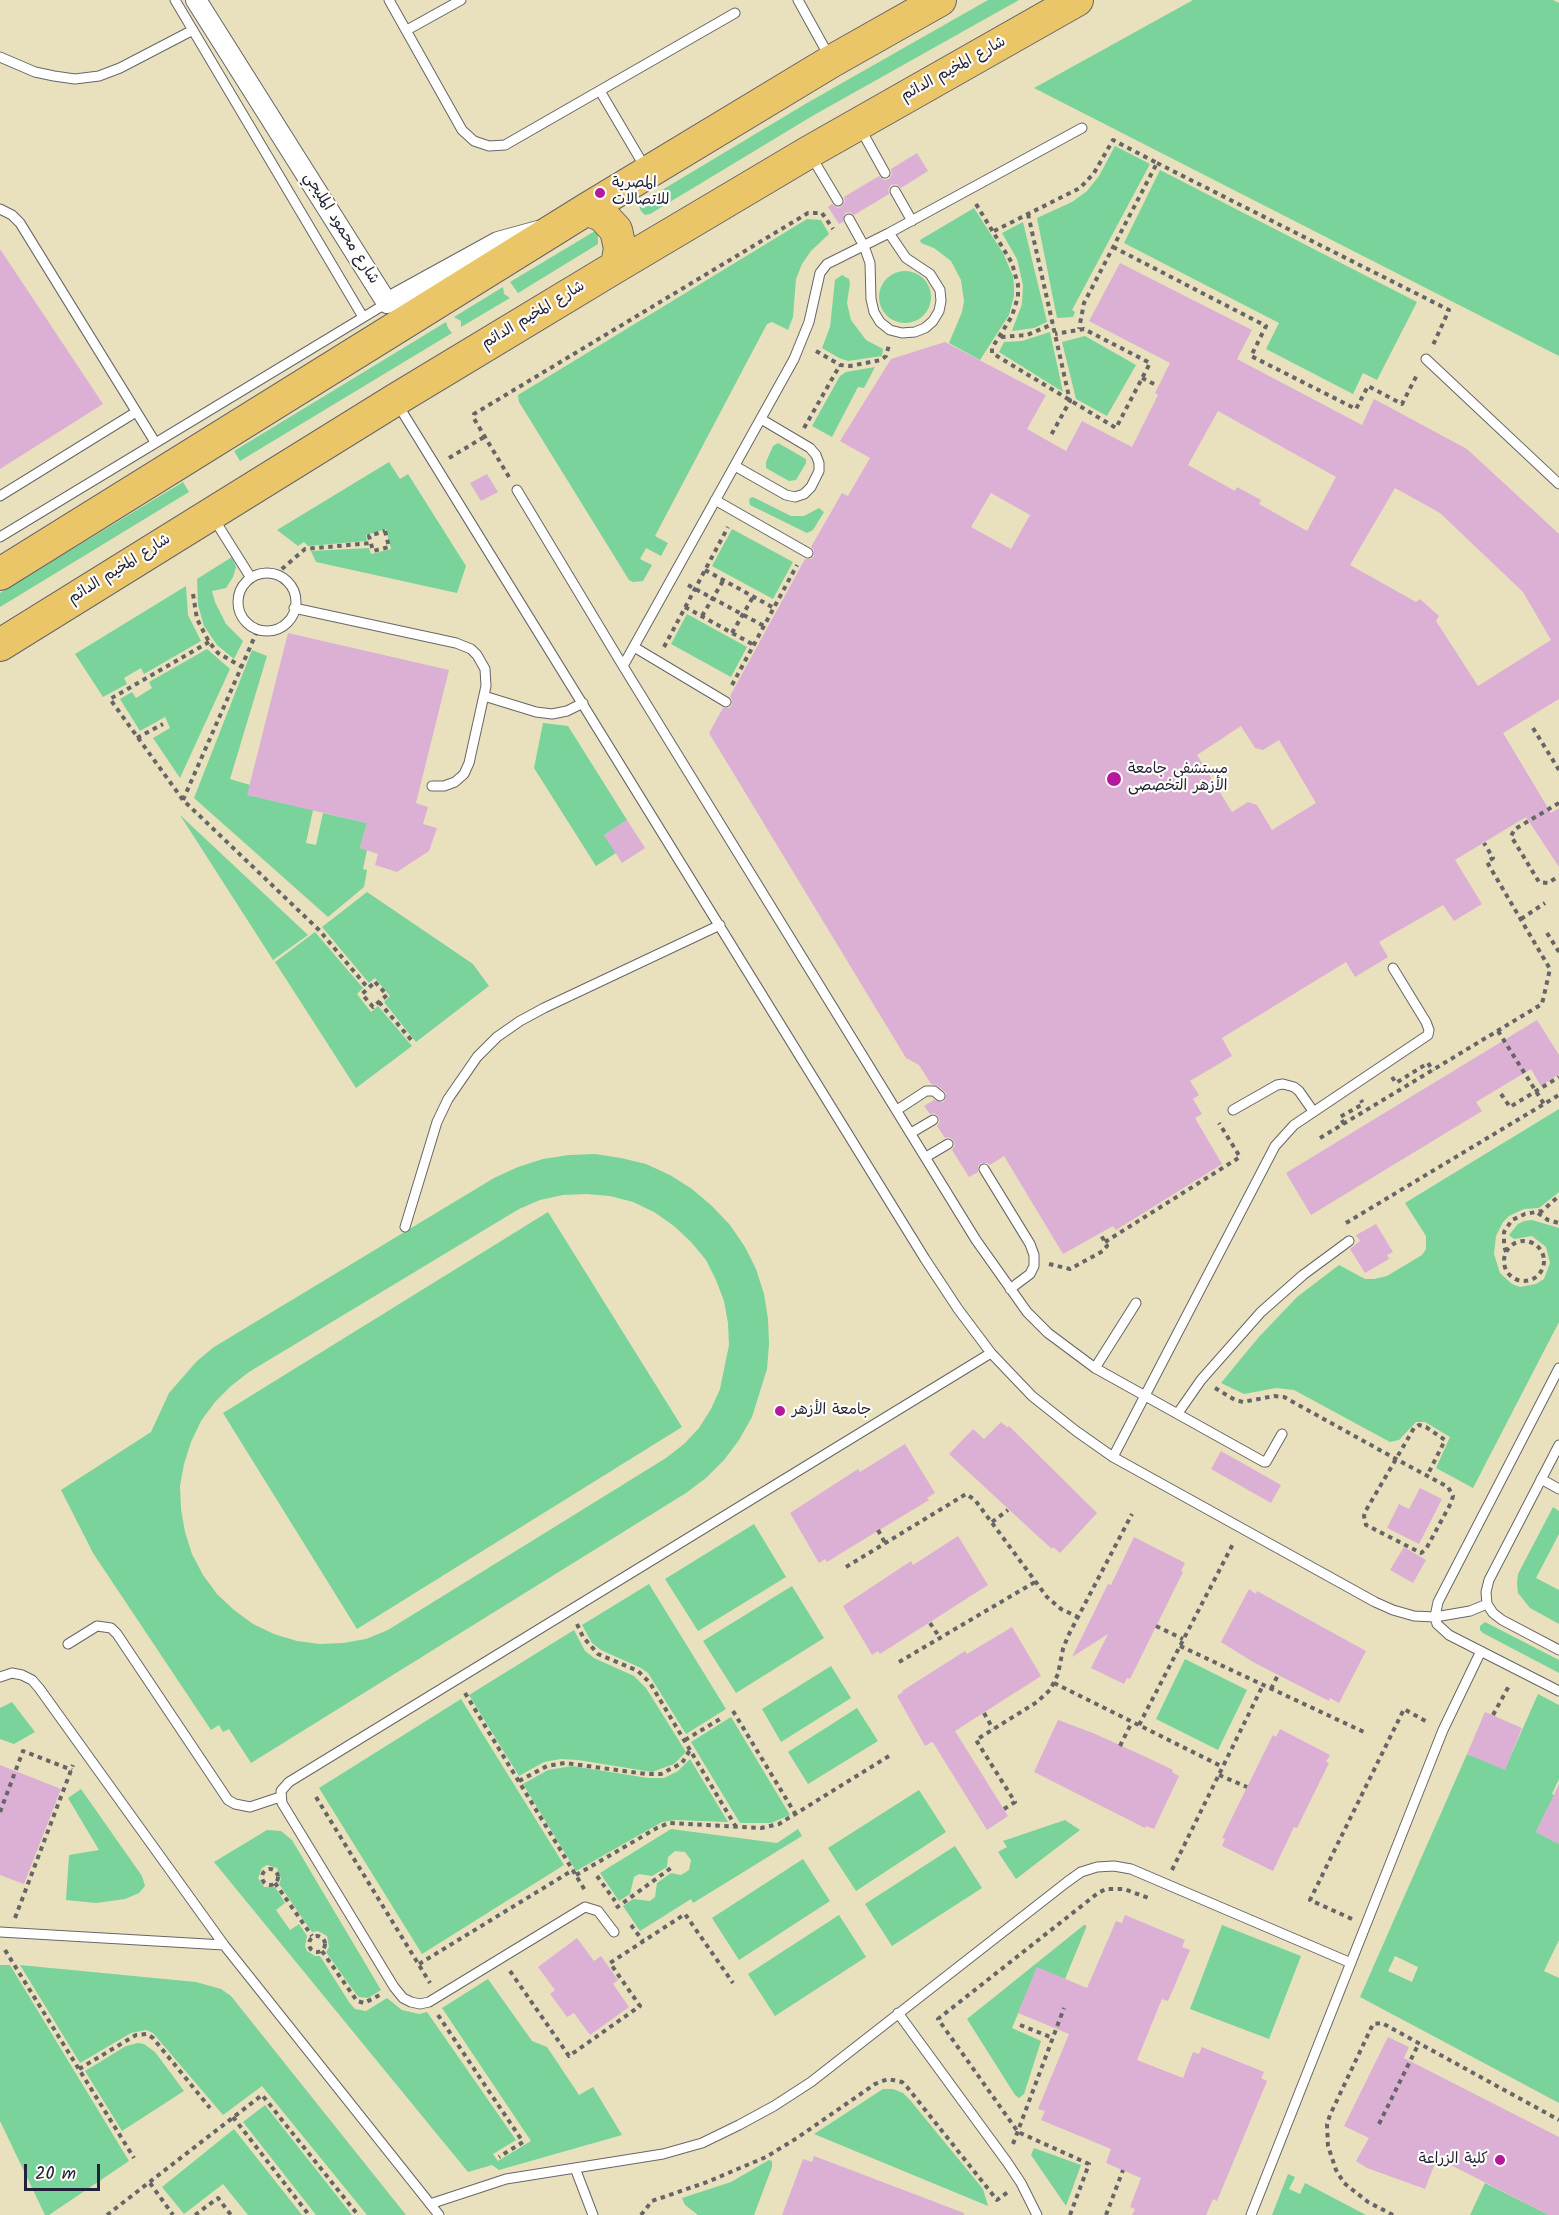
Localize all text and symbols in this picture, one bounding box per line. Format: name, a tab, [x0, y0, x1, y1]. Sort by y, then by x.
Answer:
street label: شارع المخيم الدائم	[898, 34, 1010, 106]
street label: شارع محمود المليجي	[298, 170, 382, 288]
place label: المصرية للاتصالات	[612, 175, 669, 210]
marker: المصرية للاتصالات	[593, 186, 607, 200]
street label: شارع المخيم الدائم	[479, 278, 589, 354]
street label: شارع المخيم الدائم	[66, 531, 174, 609]
place label: مستشفى جامعة الأزهر التخصصى	[1128, 761, 1228, 796]
marker: مستشفى جامعة الأزهر التخصصى	[1105, 770, 1123, 788]
place label: جامعة الأزهر	[792, 1402, 871, 1420]
marker: جامعة الأزهر	[773, 1404, 787, 1418]
place label: كلية الزراعة	[1419, 2151, 1488, 2169]
scale bar	[27, 2152, 104, 2190]
marker: كلية الزراعة	[1493, 2153, 1507, 2167]
text: 20 m	[35, 2160, 76, 2189]

